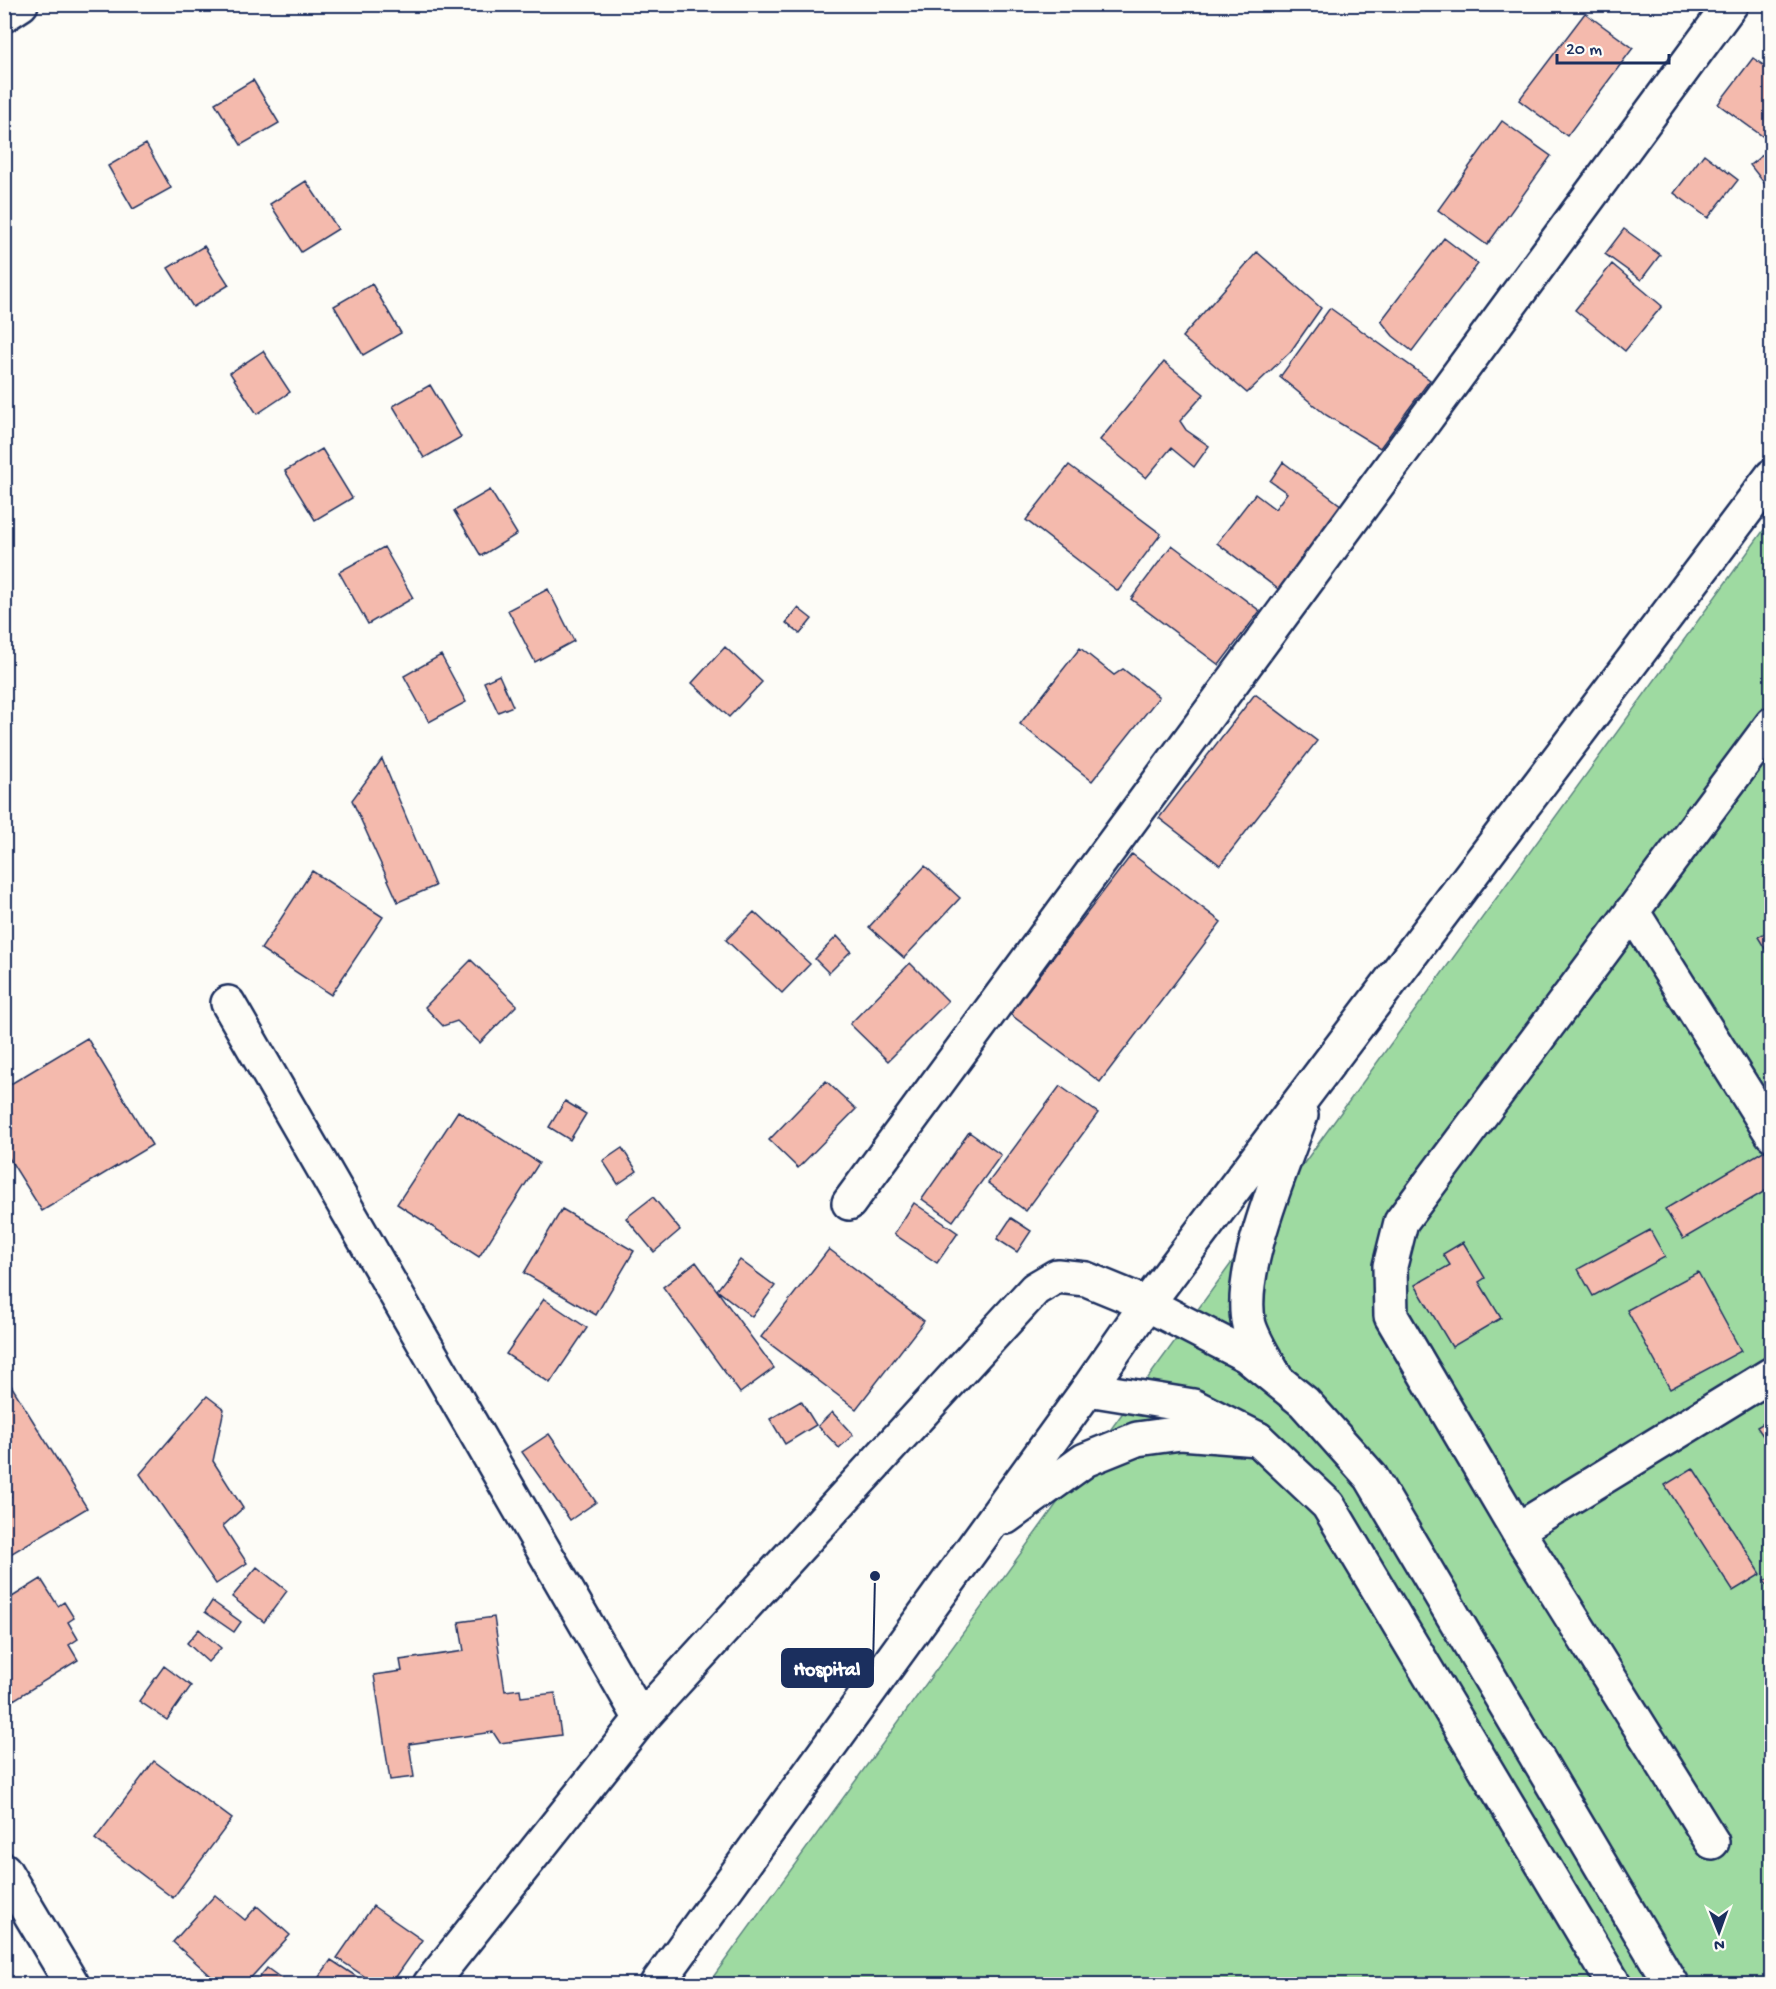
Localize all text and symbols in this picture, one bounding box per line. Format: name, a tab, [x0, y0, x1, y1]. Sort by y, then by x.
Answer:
scale bar	[1557, 27, 1670, 65]
text: 20 m	[1566, 40, 1602, 61]
callout: Hospital	[782, 1649, 873, 1687]
text: Hospital	[793, 1660, 861, 1683]
north arrow	[1689, 1902, 1749, 1962]
text: N	[1713, 1934, 1725, 1953]

